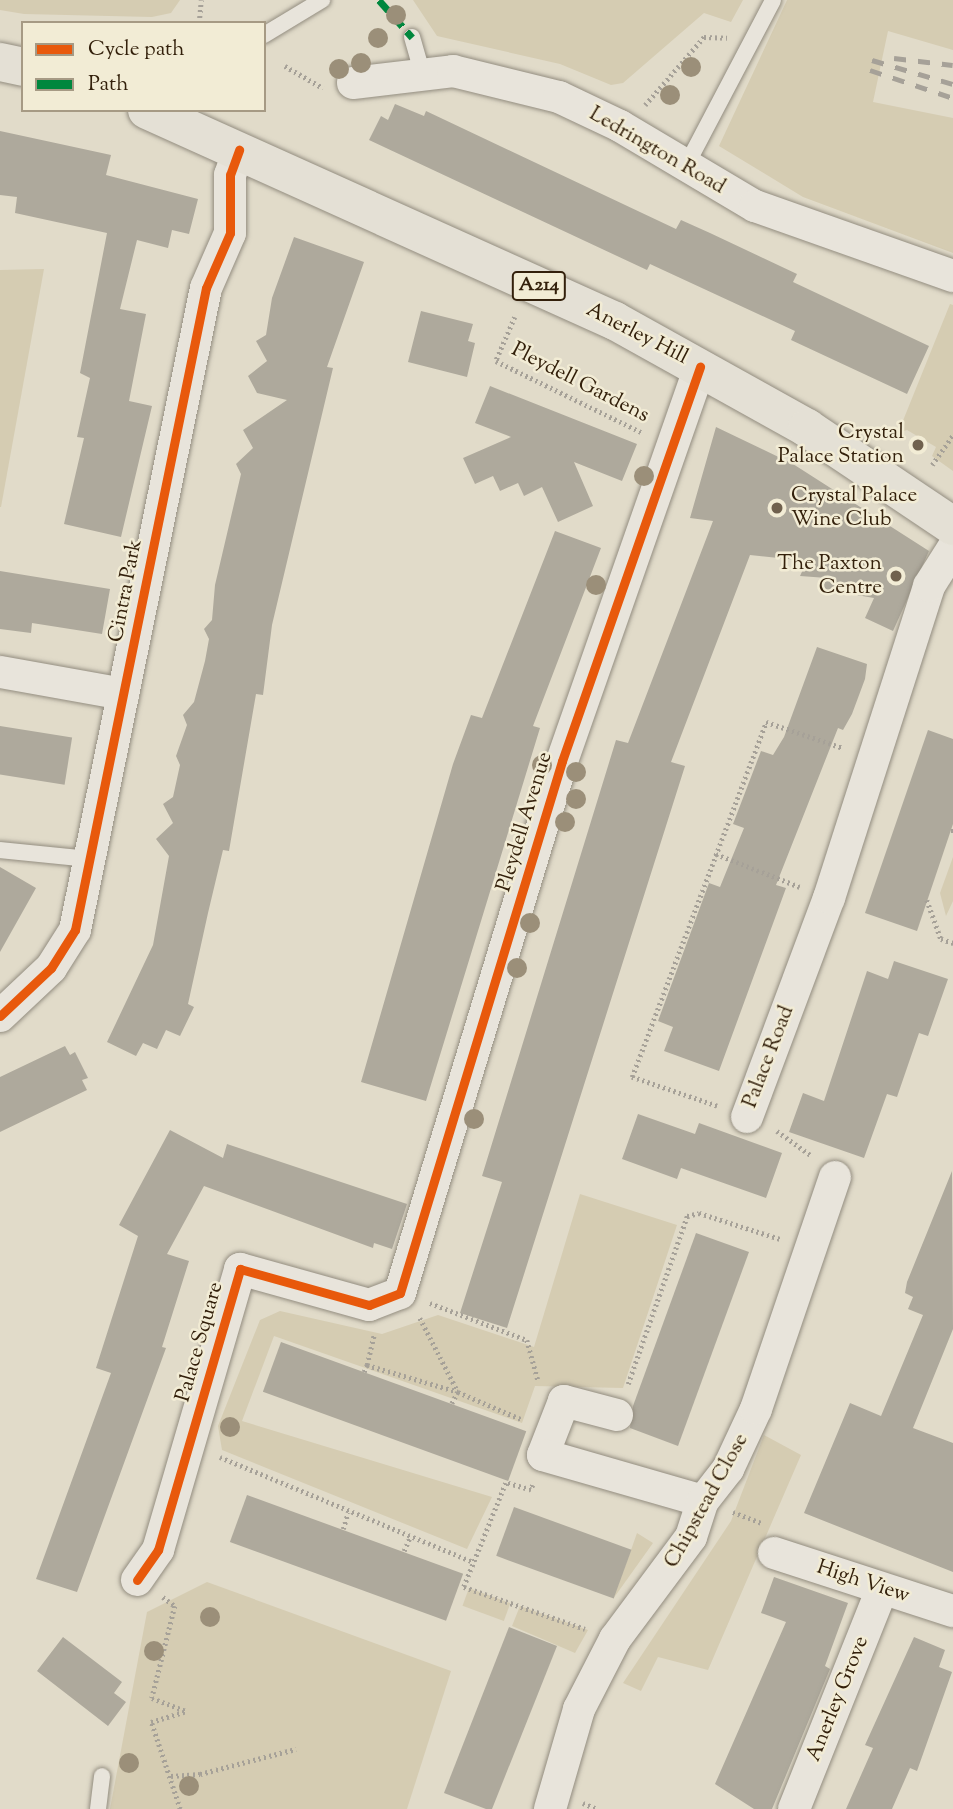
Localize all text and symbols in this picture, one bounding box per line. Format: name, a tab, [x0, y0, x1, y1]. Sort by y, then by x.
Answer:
legend	[21, 21, 266, 112]
text: Cycle path	[88, 35, 185, 65]
text: Path	[88, 70, 129, 100]
street label: Ledrington Road	[584, 102, 730, 200]
road number: A214	[511, 270, 567, 302]
street label: Anerley Hill	[582, 298, 692, 370]
street label: Pleydell Gardens	[507, 337, 653, 429]
place label: Crystal Palace Station	[778, 420, 904, 470]
marker: Crystal Palace Station	[910, 437, 926, 453]
place label: Crystal Palace Wine Club	[791, 483, 917, 533]
marker: Crystal Palace Wine Club	[769, 500, 785, 516]
street label: Cintra Park	[104, 537, 148, 645]
place label: The Paxton Centre	[777, 551, 882, 601]
marker: The Paxton Centre	[888, 568, 904, 584]
street label: Pleydell Avenue	[492, 749, 558, 895]
street label: Palace Road	[738, 1002, 800, 1112]
street label: Palace Square	[171, 1279, 229, 1405]
street label: Chipstead Close	[660, 1429, 754, 1573]
street label: High View	[813, 1555, 913, 1609]
street label: Anerley Grove	[801, 1633, 875, 1765]

